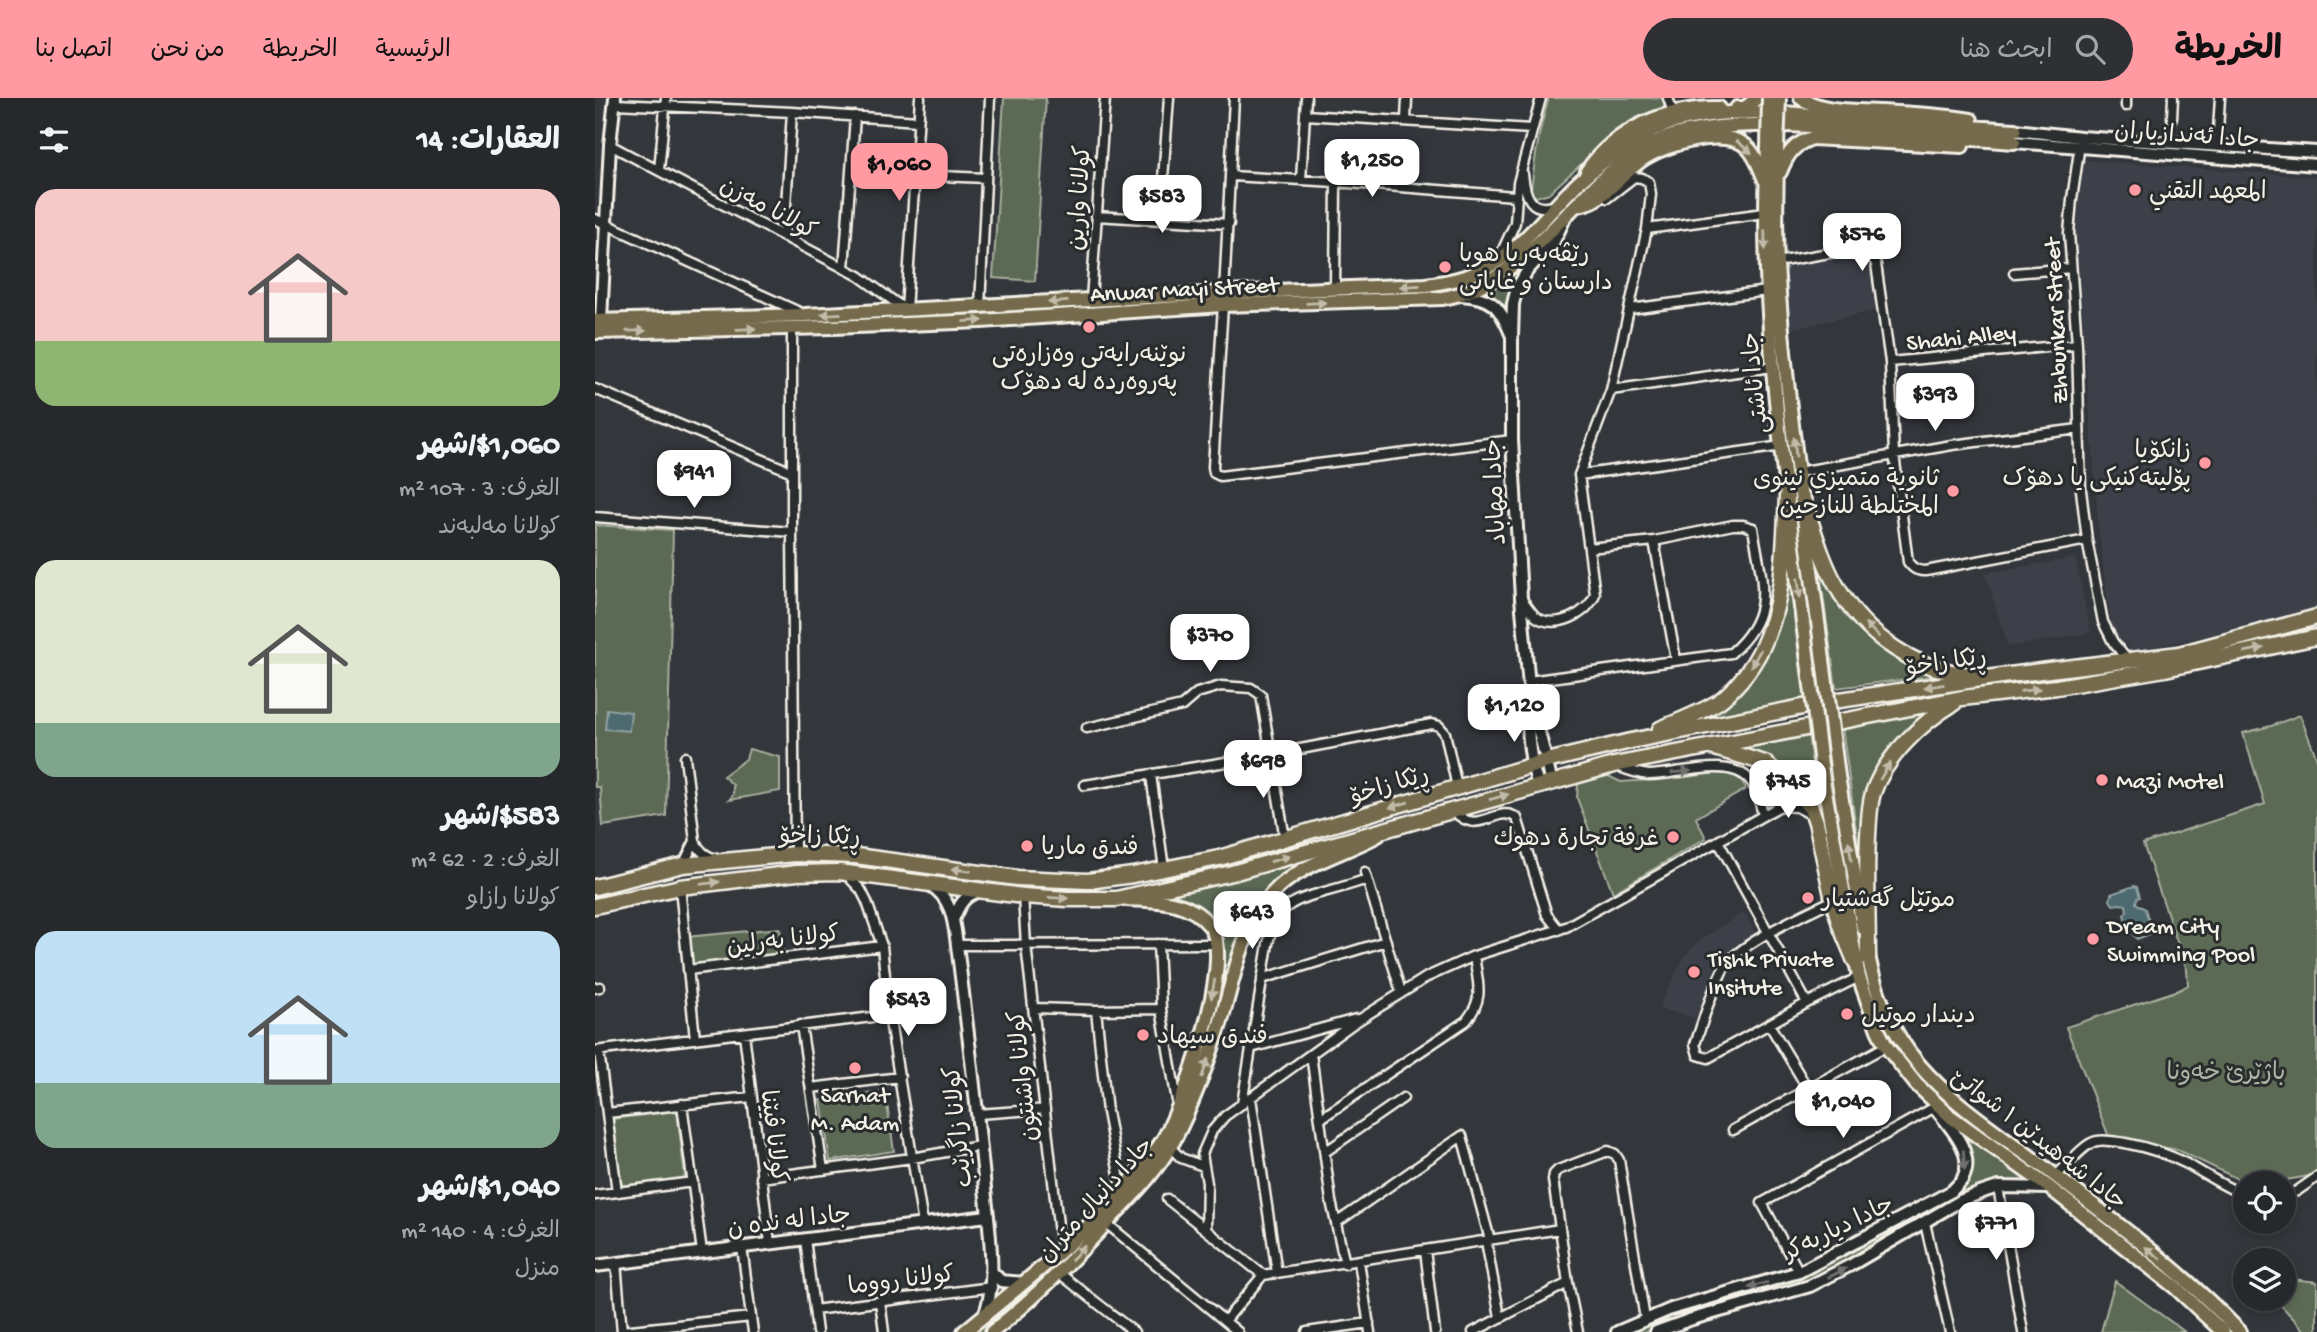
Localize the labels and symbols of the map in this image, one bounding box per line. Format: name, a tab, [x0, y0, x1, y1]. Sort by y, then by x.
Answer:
street label: جادا ئەندازیاران	[2113, 118, 2260, 157]
pin: $1,250	[1315, 140, 1429, 199]
one-way arrow	[1734, 140, 1752, 155]
pin: $1,060	[842, 144, 956, 203]
street label: کولانا وارین	[1063, 145, 1100, 252]
street label: کولانا مەزن	[714, 172, 821, 248]
pin: $583	[1121, 176, 1203, 235]
place label: المعهد التقني	[2149, 179, 2267, 211]
marker: المعهد التقني	[2127, 182, 2143, 198]
pin: $576	[1821, 214, 1903, 273]
one-way arrow	[1759, 229, 1770, 251]
street label: Zhbunkar Street	[2040, 235, 2077, 404]
place label: رێڤەبەريا ھوبا دارستان و غاباتى	[1459, 242, 1613, 299]
marker: رێڤەبەريا ھوبا دارستان و غاباتى	[1437, 259, 1453, 275]
street label: Anwar Mayi Street	[1089, 272, 1281, 311]
one-way arrow	[1398, 280, 1420, 291]
one-way arrow	[1047, 296, 1069, 307]
one-way arrow	[1305, 297, 1327, 308]
one-way arrow	[820, 308, 842, 319]
one-way arrow	[962, 316, 984, 327]
marker: نوێنەرایەتی وەزارەتی پەروەردە لە دهۆک	[1081, 319, 1097, 335]
street label: Shahi Alley	[1905, 319, 2018, 360]
one-way arrow	[735, 323, 757, 334]
one-way arrow	[626, 325, 648, 337]
street label: جادا ئاشتی	[1738, 330, 1777, 435]
place label: نوێنەرایەتی وەزارەتی پەروەردە لە دهۆک	[992, 342, 1186, 399]
pin: $393	[1894, 374, 1976, 433]
one-way arrow	[1789, 436, 1800, 458]
street label: جادا مهاباد	[1480, 438, 1515, 545]
place label: زانکۆیا پۆلیتەکنیکی یا دهۆک	[2003, 438, 2191, 495]
pin: $941	[653, 450, 735, 510]
marker: زانکۆیا پۆلیتەکنیکی یا دهۆک	[2197, 455, 2213, 471]
place label: ثانوية متميزي نينوى المختلطة للنازحين	[1753, 466, 1940, 523]
marker: ثانوية متميزي نينوى المختلطة للنازحين	[1945, 483, 1961, 499]
one-way arrow	[1794, 577, 1805, 599]
pin: $370	[1169, 614, 1251, 674]
one-way arrow	[1863, 621, 1880, 638]
street label: ڕێکا زاخۆ	[1902, 644, 1989, 687]
one-way arrow	[2243, 645, 2265, 656]
one-way arrow	[1750, 649, 1762, 668]
one-way arrow	[1922, 681, 1944, 692]
pin: $1,120	[1457, 684, 1571, 744]
one-way arrow	[2019, 685, 2041, 696]
pin: $698	[1222, 740, 1304, 800]
pin: $745	[1747, 760, 1829, 820]
street label: ڕێکا زاخۆ	[1345, 762, 1434, 816]
one-way arrow	[1879, 762, 1891, 781]
one-way arrow	[1670, 766, 1692, 777]
place label: Mazi Motel	[2116, 769, 2224, 798]
marker: Mazi Motel	[2094, 772, 2110, 788]
one-way arrow	[1488, 791, 1510, 802]
one-way arrow	[1388, 800, 1409, 810]
street label: ڕێکا زاخۆ	[777, 823, 861, 856]
place label: غرفة تجارة دهوك	[1494, 826, 1659, 855]
marker: غرفة تجارة دهوك	[1665, 829, 1681, 845]
place label: فندق ماريا	[1041, 835, 1139, 864]
marker: فندق ماريا	[1019, 838, 1035, 854]
one-way arrow	[1844, 840, 1855, 862]
one-way arrow	[1270, 853, 1291, 863]
one-way arrow	[950, 864, 972, 875]
one-way arrow	[699, 877, 721, 888]
place label: موتێل گەشتیار	[1820, 884, 1955, 916]
marker: موتێل گەشتیار	[1800, 890, 1816, 906]
pin: $643	[1211, 892, 1293, 951]
one-way arrow	[1047, 893, 1069, 904]
place label: Dream City Swimming Pool	[2105, 914, 2255, 971]
street label: كولانا بەرلین	[725, 921, 842, 964]
marker: Dream City Swimming Pool	[2085, 931, 2101, 947]
place label: Tishk Private Insitute	[1706, 947, 1834, 1004]
marker: Tishk Private Insitute	[1686, 964, 1702, 980]
pin: $543	[867, 978, 949, 1038]
one-way arrow	[1208, 978, 1219, 1000]
place label: ديندار موتيل	[1861, 1003, 1976, 1032]
marker: ديندار موتيل	[1839, 1006, 1855, 1022]
street label: كولانا واشنتون	[1004, 1009, 1047, 1143]
place label: فندق سيهاد	[1157, 1024, 1268, 1053]
marker: فندق سيهاد	[1135, 1027, 1151, 1043]
one-way arrow	[1200, 1057, 1211, 1078]
marker: Sarhat M. Adam	[847, 1060, 863, 1076]
park label: باژێرێ خه‌ونا	[2167, 1060, 2285, 1089]
street label: جادا شەهیدێن ١ شواتێ	[1944, 1063, 2131, 1218]
street label: كولانا زاگرێب	[937, 1065, 981, 1189]
pin: $1,040	[1786, 1080, 1900, 1140]
place label: Sarhat M. Adam	[811, 1083, 899, 1140]
street label: كولانا ڤیێنا	[751, 1088, 793, 1185]
street label: جادا دانيال متران	[1034, 1133, 1162, 1270]
one-way arrow	[1959, 1149, 1970, 1171]
street label: جادا دیاربه‌كر	[1778, 1191, 1900, 1270]
street label: جادا له نده ن	[726, 1202, 853, 1245]
pin: $771	[1955, 1202, 2037, 1262]
one-way arrow	[1070, 1245, 1086, 1262]
one-way arrow	[2145, 1246, 2163, 1261]
street label: كولانا رووما	[846, 1262, 957, 1303]
one-way arrow	[1827, 1267, 1847, 1278]
one-way arrow	[1746, 1280, 1768, 1291]

